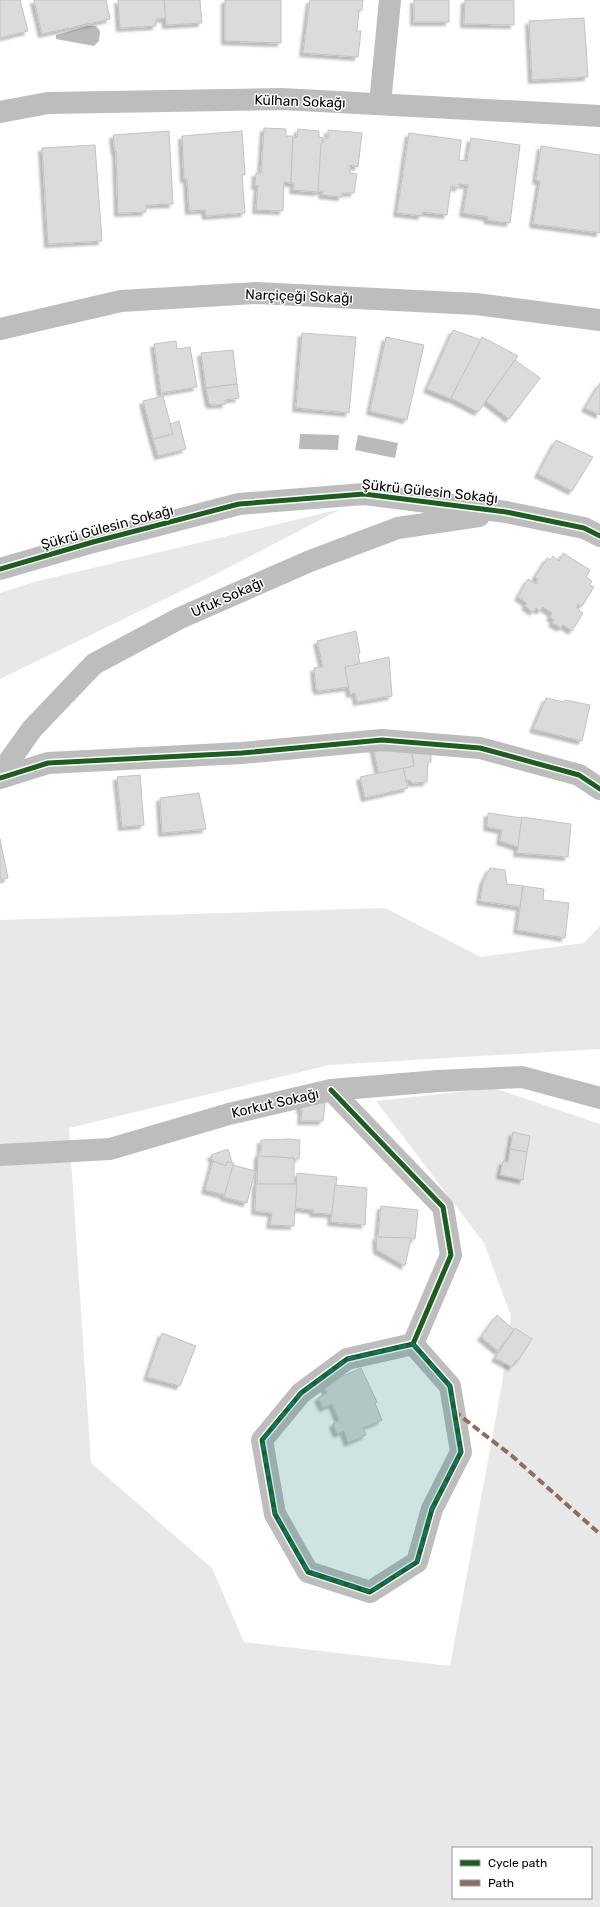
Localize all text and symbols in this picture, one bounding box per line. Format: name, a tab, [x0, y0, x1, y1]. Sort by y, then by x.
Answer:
street label: Külhan Sokağı	[254, 91, 346, 112]
street label: Narçiçeği Sokağı	[245, 286, 353, 307]
street label: Şükrü Gülesin Sokağı	[361, 476, 499, 507]
street label: Şükrü Gülesin Sokağı	[39, 502, 175, 553]
street label: Ufuk Sokağı	[188, 574, 266, 621]
street label: Korkut Sokağı	[230, 1085, 320, 1122]
legend	[452, 1847, 592, 1899]
text: Cycle path	[488, 1856, 547, 1870]
text: Path	[488, 1876, 514, 1890]

